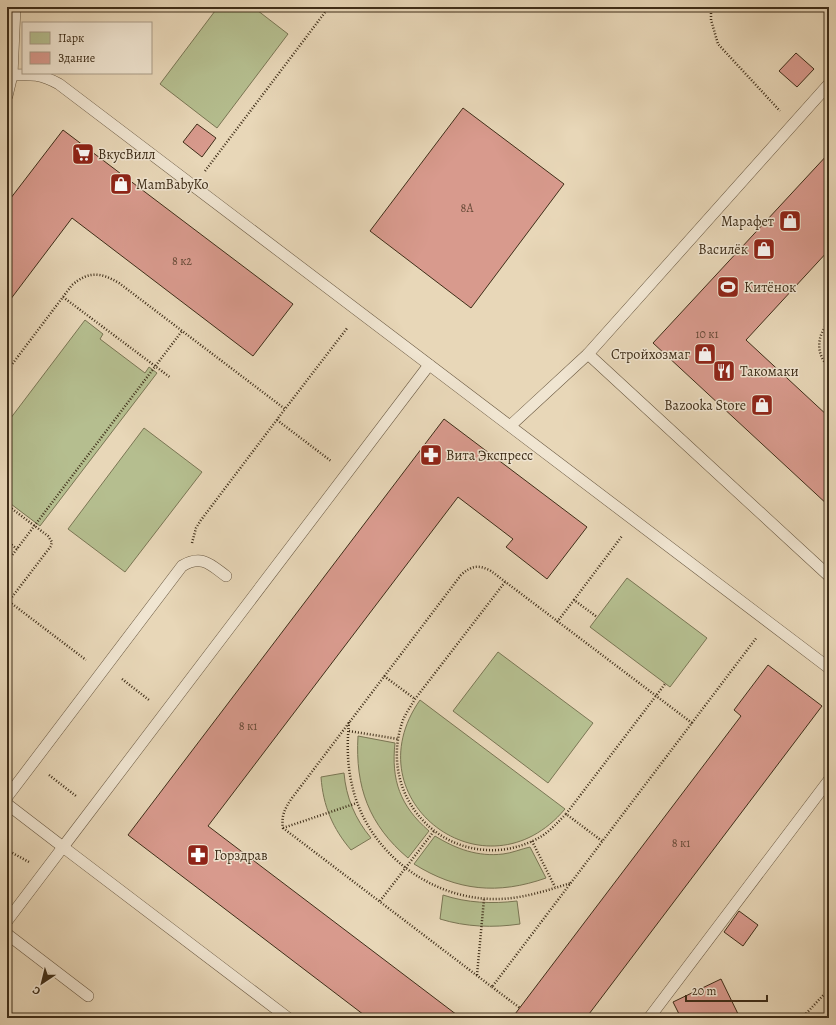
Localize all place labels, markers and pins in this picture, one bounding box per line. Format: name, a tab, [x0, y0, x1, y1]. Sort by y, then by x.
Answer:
supermarket icon: ВкусВилл	[70, 141, 96, 167]
place label: ВкусВилл	[98, 145, 156, 164]
shop icon: MamBabyKo	[108, 171, 134, 197]
place label: MamBabyKo	[136, 175, 209, 194]
shop icon: Марафет	[777, 208, 803, 234]
place label: Марафет	[721, 212, 774, 231]
shop icon: Василёк	[751, 236, 777, 262]
place label: Василёк	[698, 240, 748, 259]
sports icon: Китёнок	[715, 274, 741, 300]
place label: Китёнок	[744, 278, 796, 297]
shop icon: Стройхозмаг	[692, 341, 718, 367]
place label: Стройхозмаг	[611, 345, 690, 364]
restaurant icon: Такомаки	[711, 358, 737, 384]
place label: Такомаки	[740, 362, 799, 381]
shop icon: Bazooka Store	[749, 392, 775, 418]
place label: Bazooka Store	[664, 396, 746, 415]
pharmacy icon: Вита Экспресс	[418, 442, 444, 468]
place label: Вита Экспресс	[446, 446, 533, 465]
pharmacy icon: Горздрав	[185, 842, 211, 868]
place label: Горздрав	[214, 846, 268, 865]

